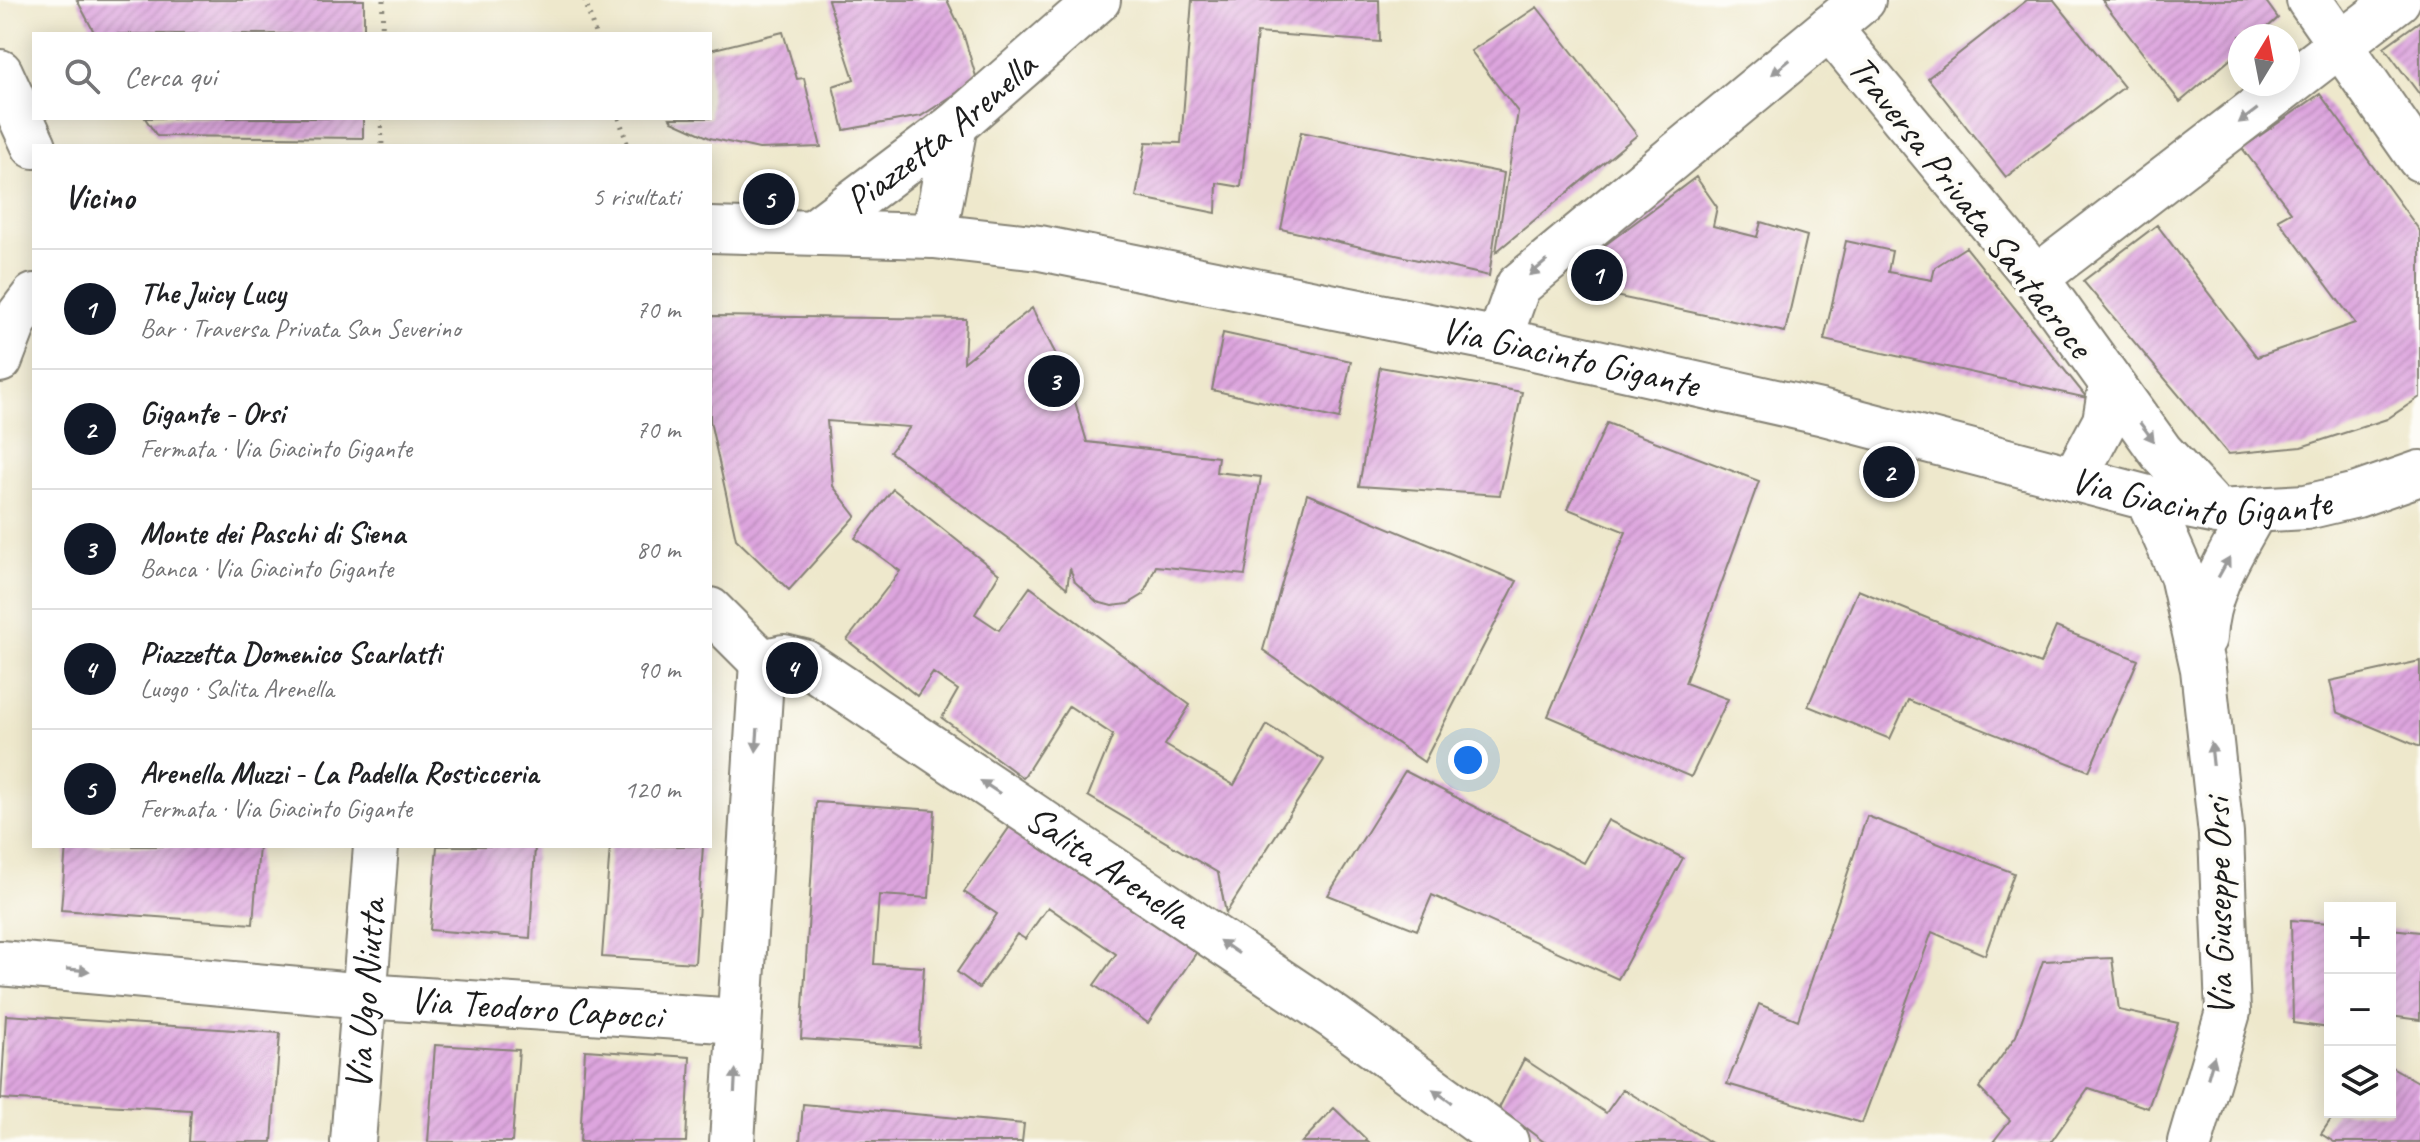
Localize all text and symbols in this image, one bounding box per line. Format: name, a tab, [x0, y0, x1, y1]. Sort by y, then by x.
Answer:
north arrow	[2228, 24, 2300, 96]
search box	[32, 32, 712, 120]
street label: Piazzetta Arenella	[836, 41, 1048, 224]
street label: Traversa Privata Santacroce	[1838, 46, 2105, 369]
icon: search	[60, 54, 104, 98]
text: Cerca qui	[124, 57, 217, 95]
one-way arrow	[1772, 58, 1792, 75]
one-way arrow	[2238, 108, 2258, 124]
pin: 5	[743, 169, 795, 229]
text: Vicino	[64, 175, 134, 218]
text: 5 risultati	[592, 180, 680, 213]
pin: 1	[1571, 245, 1623, 305]
one-way arrow	[1528, 259, 1548, 276]
text: The Juicy Lucy	[140, 274, 286, 312]
text: 1	[84, 293, 96, 326]
text: 70 m	[636, 293, 680, 326]
street label: Via Giacinto Gigante	[1437, 306, 1706, 409]
text: Bar · Traversa Privata San Severino	[140, 312, 460, 345]
pin: 3	[1028, 351, 1080, 411]
text: Gigante - Orsi	[140, 394, 285, 432]
text: 2	[84, 413, 96, 446]
text: 70 m	[636, 413, 680, 446]
one-way arrow	[2138, 422, 2154, 442]
text: Fermata · Via Giacinto Gigante	[140, 432, 412, 465]
pin: 2	[1863, 442, 1915, 502]
street label: Via Giacinto Gigante	[2066, 456, 2338, 536]
text: Monte dei Paschi di Siena	[140, 514, 405, 552]
text: 3	[84, 533, 96, 566]
text: 80 m	[636, 533, 680, 566]
text: Banca · Via Giacinto Gigante	[140, 552, 393, 585]
one-way arrow	[2217, 555, 2231, 578]
text: Piazzetta Domenico Scarlatti	[140, 634, 441, 672]
pin: 4	[766, 638, 818, 698]
text: 4	[84, 653, 96, 686]
text: 90 m	[636, 653, 680, 686]
text: Luogo · Salita Arenella	[140, 672, 334, 705]
one-way arrow	[750, 728, 763, 753]
your location	[1448, 740, 1488, 780]
one-way arrow	[2205, 741, 2218, 766]
text: Arenella Muzzi - La Padella Rosticceria	[140, 754, 538, 792]
text: 5	[84, 773, 96, 806]
text: 120 m	[624, 773, 680, 806]
one-way arrow	[979, 781, 1001, 795]
text: Fermata · Via Giacinto Gigante	[140, 792, 412, 825]
street label: Via Giuseppe Orsi	[2193, 793, 2244, 1017]
street label: Salita Arenella	[1017, 795, 1203, 941]
street label: Via Ugo Niutta	[334, 894, 396, 1091]
map controls	[2324, 902, 2396, 1118]
button: +	[2324, 902, 2396, 974]
one-way arrow	[1219, 940, 1240, 955]
one-way arrow	[66, 964, 91, 977]
button: −	[2324, 974, 2396, 1046]
street label: Via Teodoro Capocci	[409, 976, 668, 1040]
button: layers	[2324, 1046, 2396, 1118]
one-way arrow	[2206, 1055, 2218, 1080]
one-way arrow	[728, 1068, 741, 1093]
one-way arrow	[1432, 1089, 1453, 1104]

